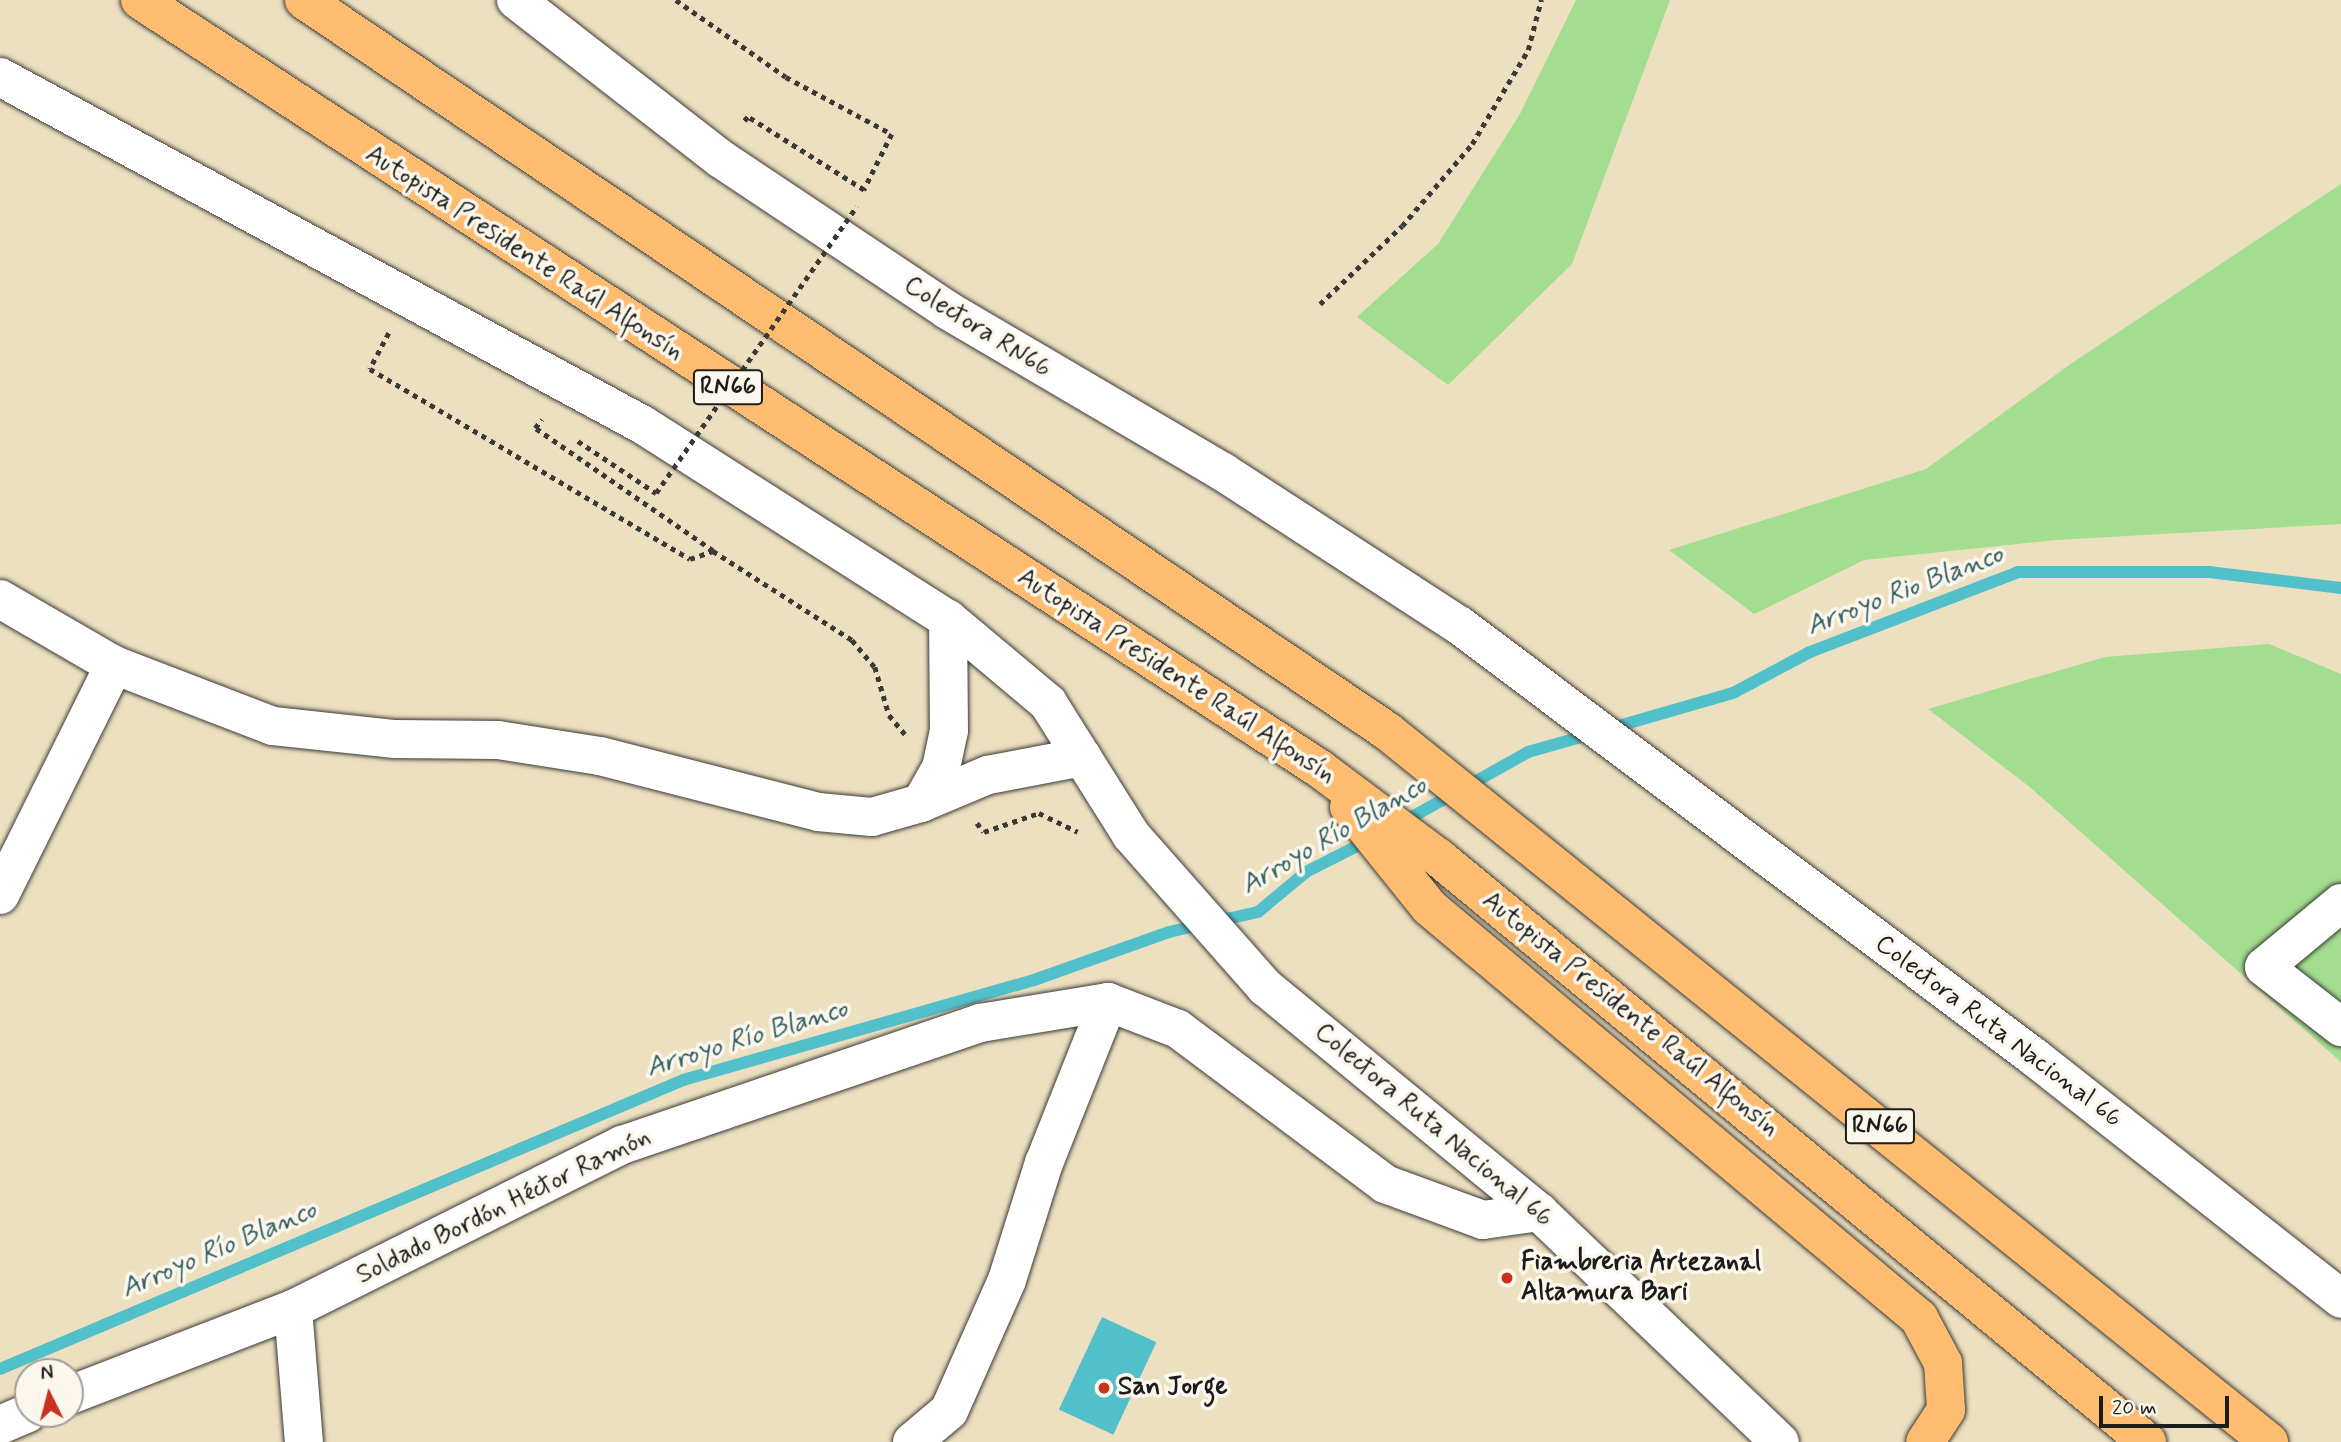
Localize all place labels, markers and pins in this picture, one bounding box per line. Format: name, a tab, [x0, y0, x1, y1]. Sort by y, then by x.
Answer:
place label: Fiambreria Artezanal Altamura Bari	[1521, 1247, 1761, 1308]
marker: Fiambreria Artezanal Altamura Bari	[1499, 1270, 1515, 1286]
place label: San Jorge	[1118, 1372, 1228, 1404]
marker: San Jorge	[1096, 1380, 1112, 1396]

